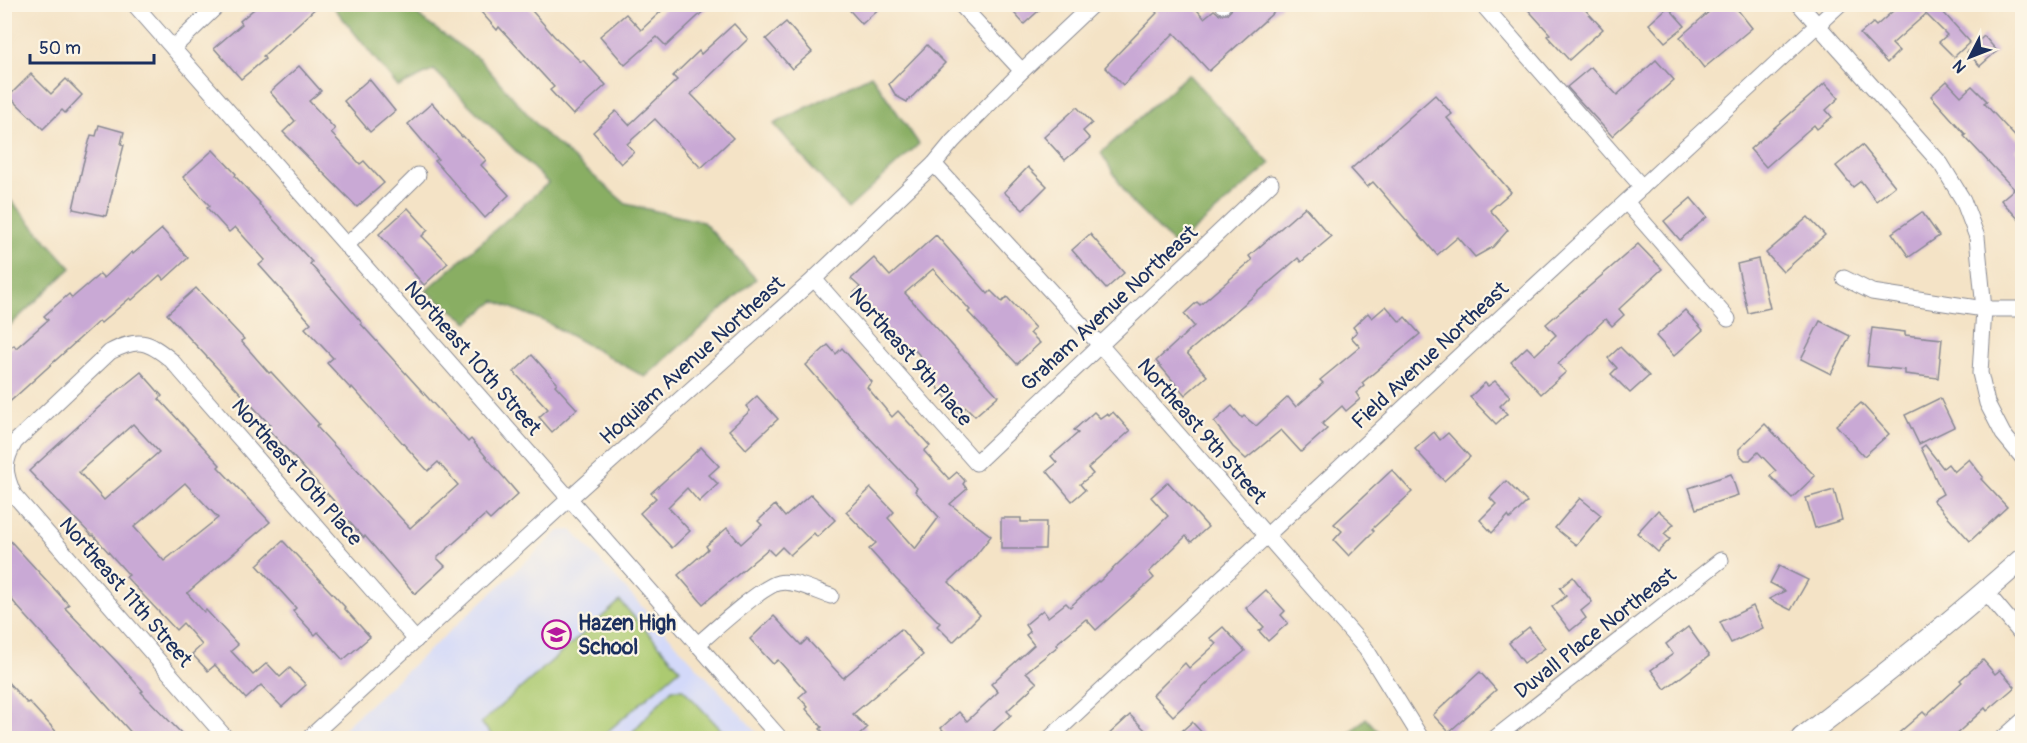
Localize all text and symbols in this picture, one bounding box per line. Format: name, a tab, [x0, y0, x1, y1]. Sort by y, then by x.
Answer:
scale bar	[30, 27, 154, 65]
north arrow	[1940, 27, 2000, 87]
text: 50 m	[39, 37, 81, 60]
text: N	[1948, 56, 1971, 77]
street label: Graham Avenue Northeast	[1015, 219, 1204, 397]
street label: Hoquiam Avenue Northeast	[594, 270, 791, 451]
street label: Northeast 10th Street	[398, 275, 548, 442]
street label: Field Avenue Northeast	[1346, 275, 1515, 435]
street label: Northeast 9th Place	[843, 282, 979, 433]
street label: Northeast 9th Street	[1131, 353, 1273, 510]
street label: Northeast 10th Place	[225, 393, 368, 552]
street label: Northeast 11th Street	[53, 512, 199, 673]
street label: Duvall Place Northeast	[1509, 561, 1682, 705]
place label: Hazen High School	[578, 610, 676, 661]
school or university icon: Hazen High School	[541, 619, 573, 651]

